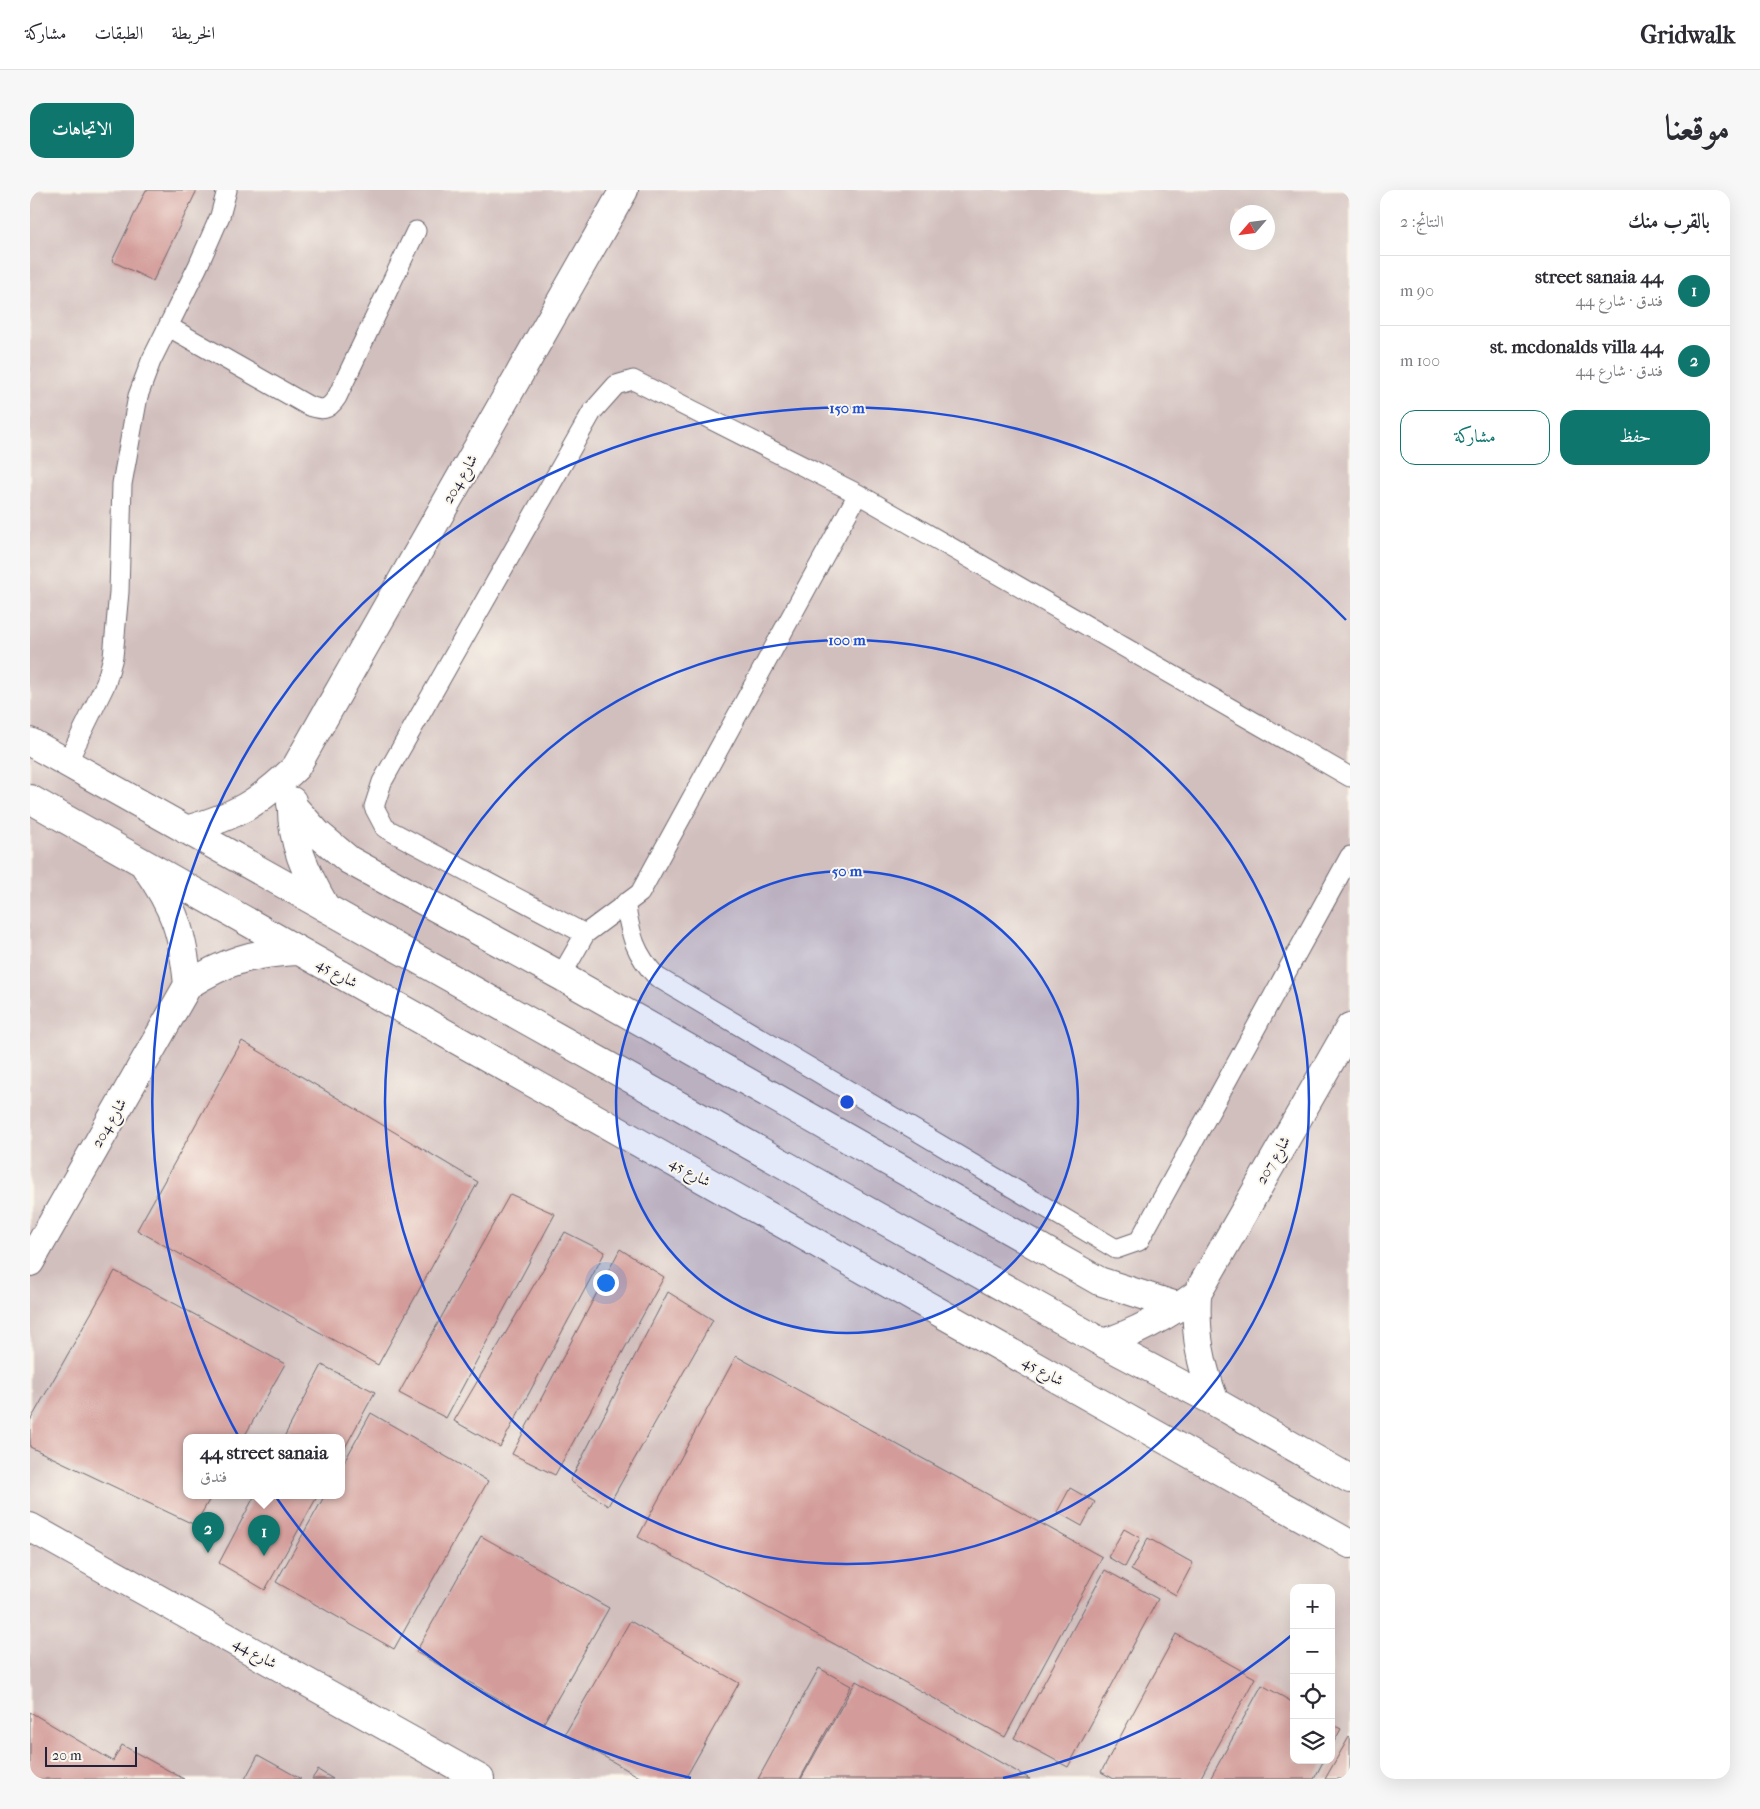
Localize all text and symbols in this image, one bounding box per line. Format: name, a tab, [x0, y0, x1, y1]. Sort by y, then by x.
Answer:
text: Gridwalk	[1640, 21, 1735, 49]
text: مشاركة	[25, 23, 66, 44]
text: الطبقات	[94, 23, 143, 44]
text: الخريطة	[171, 23, 215, 44]
button: الاتجاهات	[30, 103, 134, 158]
text: موقعنا	[1665, 107, 1730, 148]
north arrow	[1230, 205, 1275, 250]
text: بالقرب منك	[1628, 209, 1710, 233]
text: النتائج: 2	[1400, 212, 1444, 231]
text: 44 street sanaia	[1535, 266, 1663, 288]
text: 90 m	[1400, 281, 1434, 300]
text: 1	[1691, 281, 1697, 300]
text: فندق · شارع 44	[1576, 291, 1663, 310]
text: 44 st. mcdonalds villa	[1490, 336, 1663, 358]
text: 100 m	[1400, 351, 1440, 370]
text: 2	[1690, 351, 1698, 370]
text: فندق · شارع 44	[1576, 361, 1663, 380]
text: 150 m	[829, 399, 865, 417]
button: مشاركة	[1400, 410, 1550, 465]
button: حفظ	[1560, 410, 1710, 465]
street label: شارع 204	[439, 451, 485, 509]
text: 100 m	[828, 631, 866, 649]
text: 50 m	[832, 862, 863, 880]
street label: شارع 45	[311, 954, 361, 995]
centre of rings	[838, 1093, 856, 1111]
street label: شارع 204	[88, 1095, 134, 1153]
street label: شارع 207	[1252, 1133, 1297, 1189]
street label: شارع 45	[664, 1153, 714, 1194]
your location	[593, 1270, 619, 1296]
street label: شارع 45	[1017, 1352, 1067, 1393]
popup	[183, 1434, 345, 1499]
text: 44 street sanaia	[200, 1442, 328, 1464]
text: فندق	[200, 1467, 227, 1486]
pin: 2	[192, 1512, 224, 1553]
pin: 1	[248, 1515, 280, 1556]
map controls	[1290, 1584, 1335, 1764]
button: +	[1290, 1584, 1335, 1629]
button: −	[1290, 1629, 1335, 1674]
street label: شارع 44	[228, 1634, 280, 1676]
button: locate	[1290, 1674, 1335, 1719]
button: layers	[1290, 1719, 1335, 1764]
scale bar	[45, 1744, 138, 1767]
text: 20 m	[52, 1747, 82, 1764]

